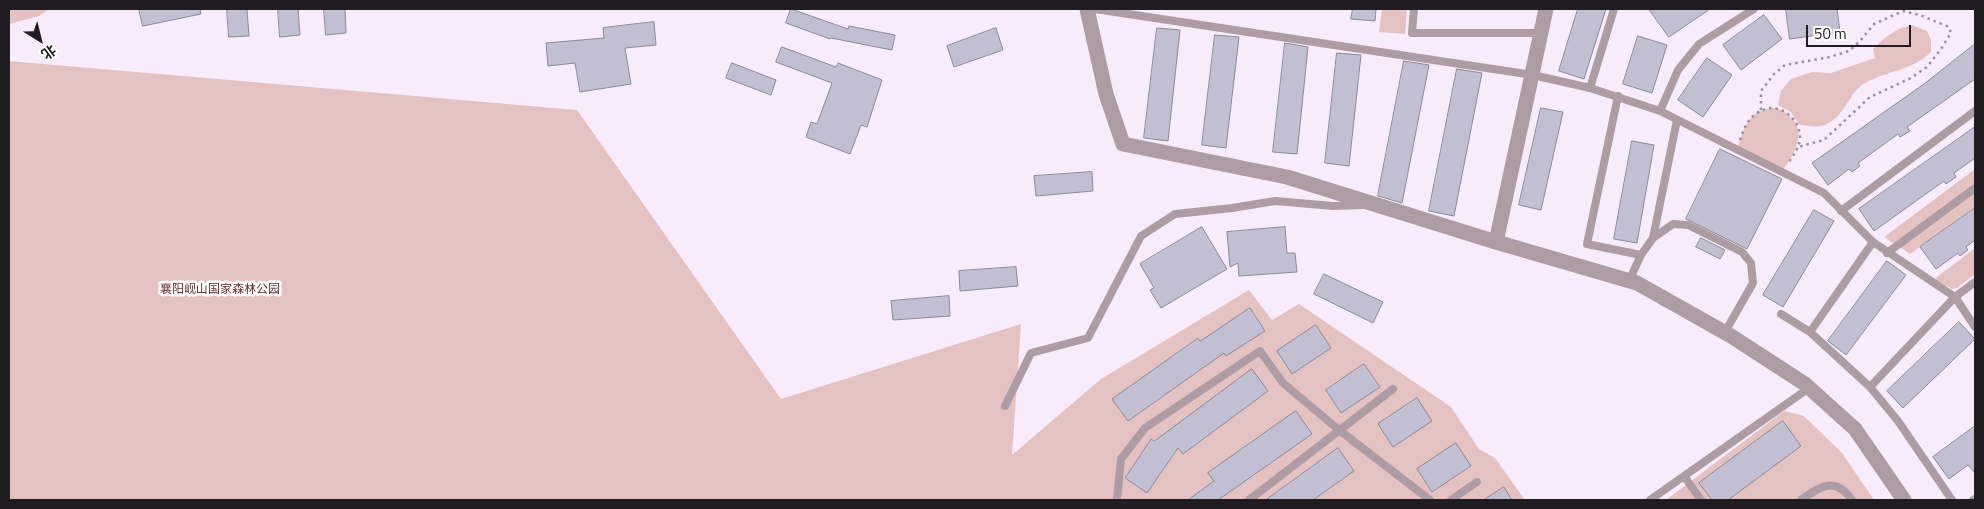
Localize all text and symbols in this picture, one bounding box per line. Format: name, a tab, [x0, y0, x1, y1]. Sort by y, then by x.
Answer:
north arrow	[15, 15, 65, 65]
scale bar	[1809, 15, 1914, 47]
text: 50 m	[1814, 22, 1847, 45]
text: 北	[37, 40, 61, 65]
park label: 襄阳岘山国家森林公园	[160, 283, 280, 297]

